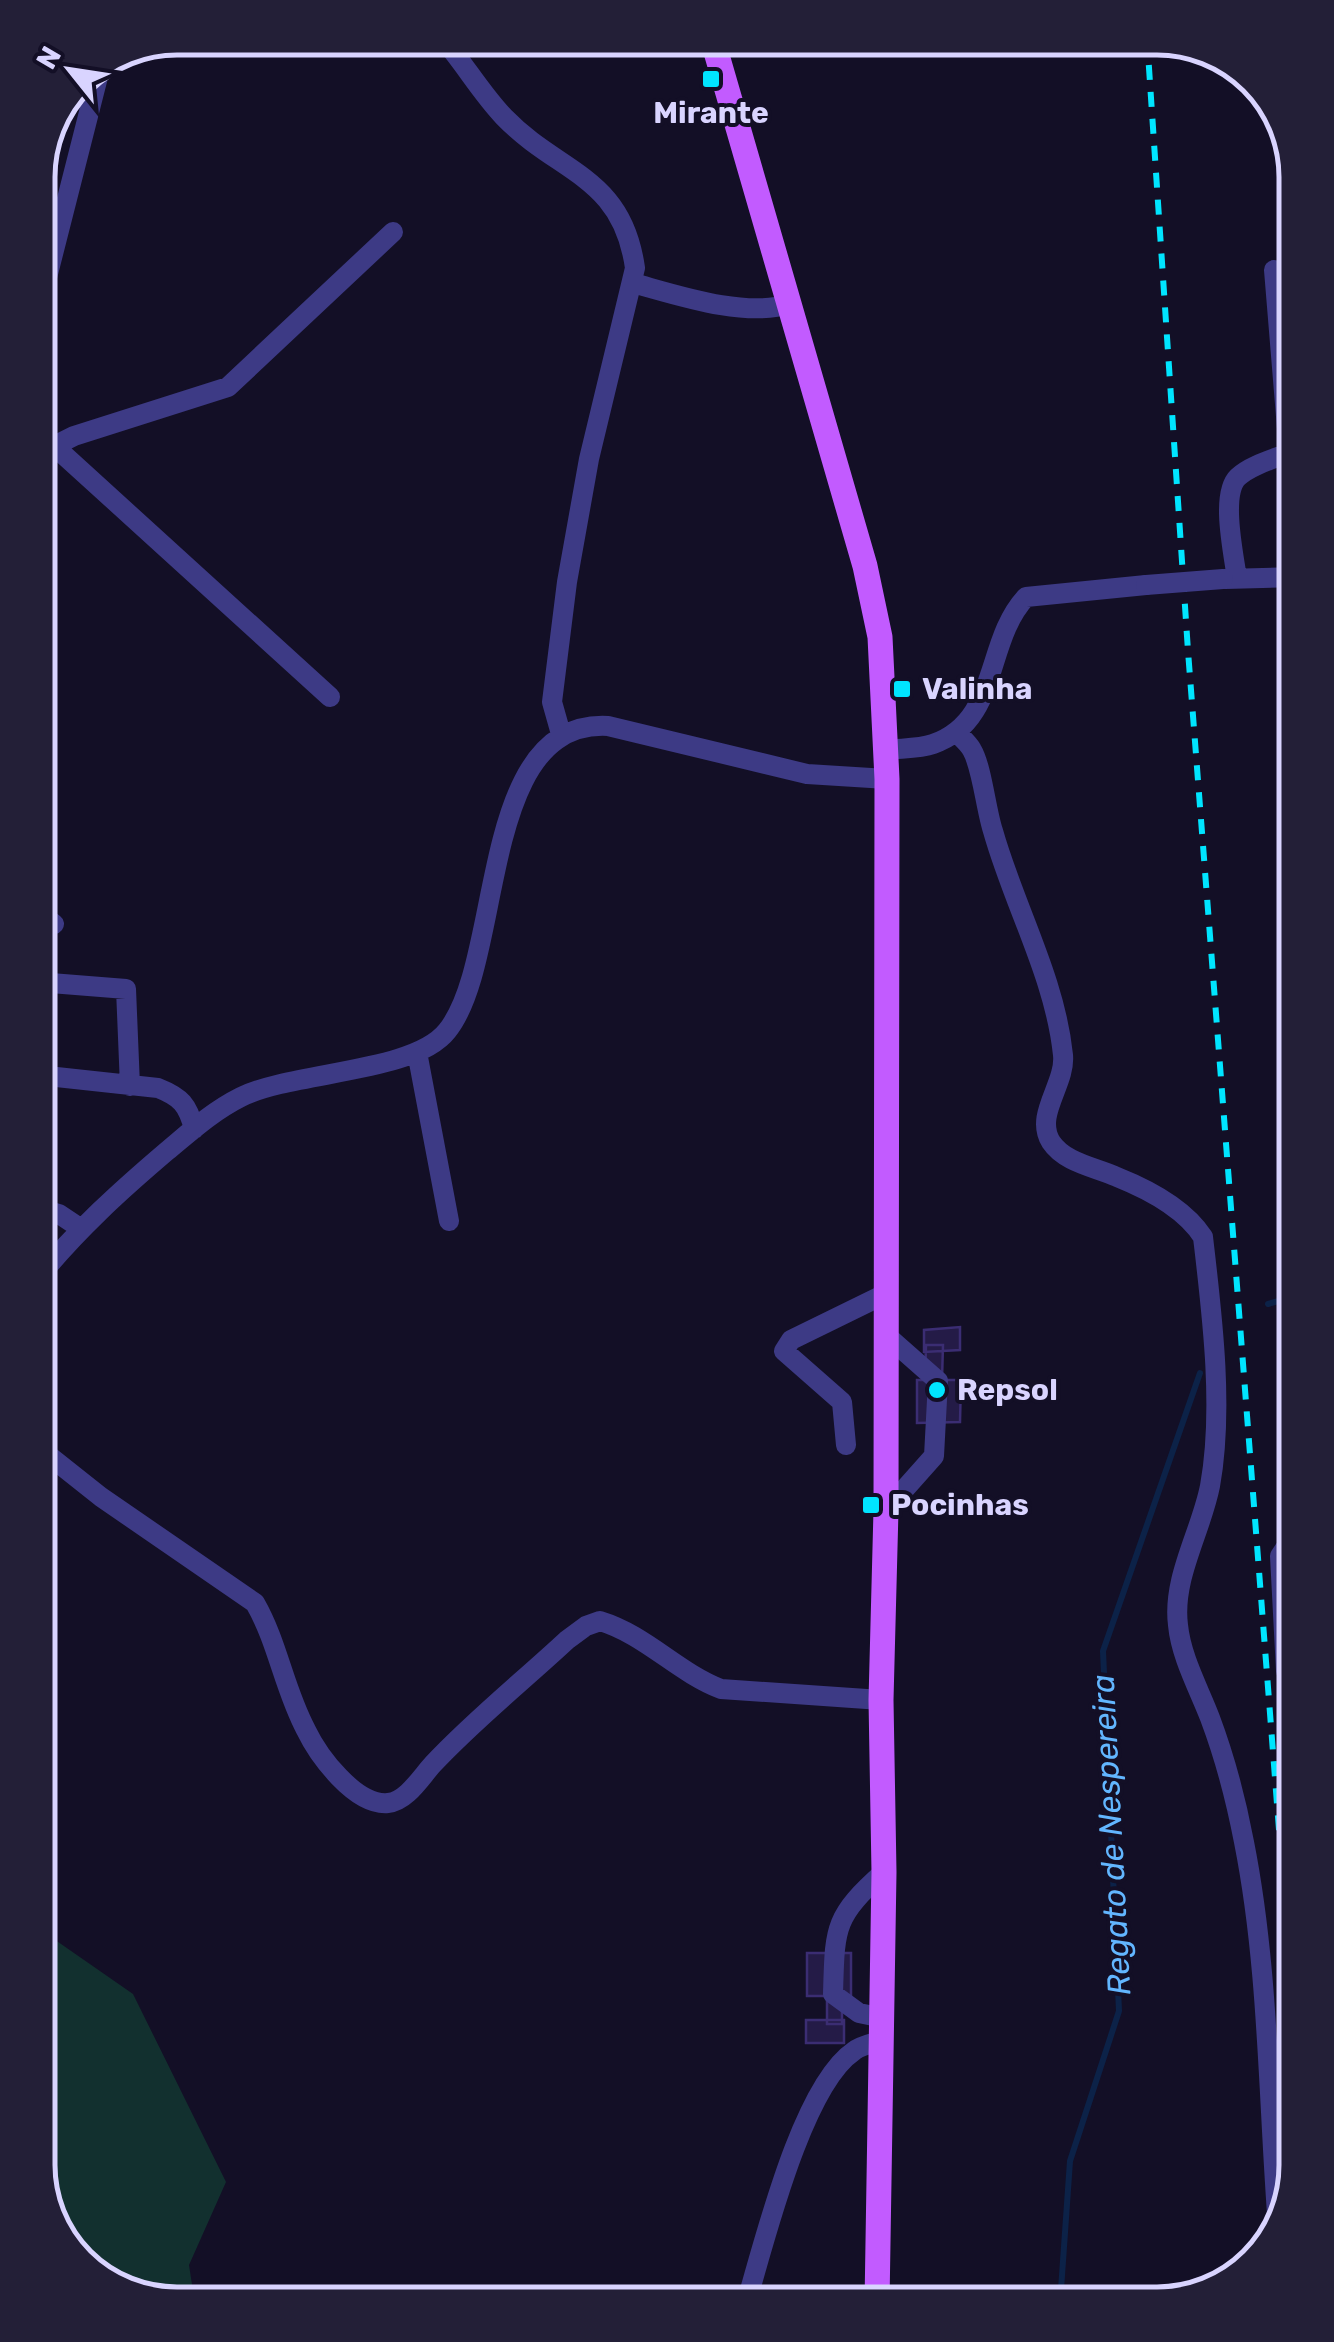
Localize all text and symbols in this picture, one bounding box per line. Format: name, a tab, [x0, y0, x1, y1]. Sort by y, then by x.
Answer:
north arrow	[20, 20, 120, 120]
text: N	[29, 41, 68, 75]
marker: Mirante	[700, 68, 722, 90]
place label: Mirante	[653, 95, 769, 131]
place label: Valinha	[922, 671, 1032, 707]
marker: Valinha	[891, 678, 913, 700]
place label: Repsol	[957, 1372, 1058, 1408]
marker: Repsol	[926, 1379, 948, 1401]
place label: Pocinhas	[891, 1487, 1029, 1523]
marker: Pocinhas	[860, 1494, 882, 1516]
water label: Regato de Nespereira	[1084, 1673, 1138, 1997]

